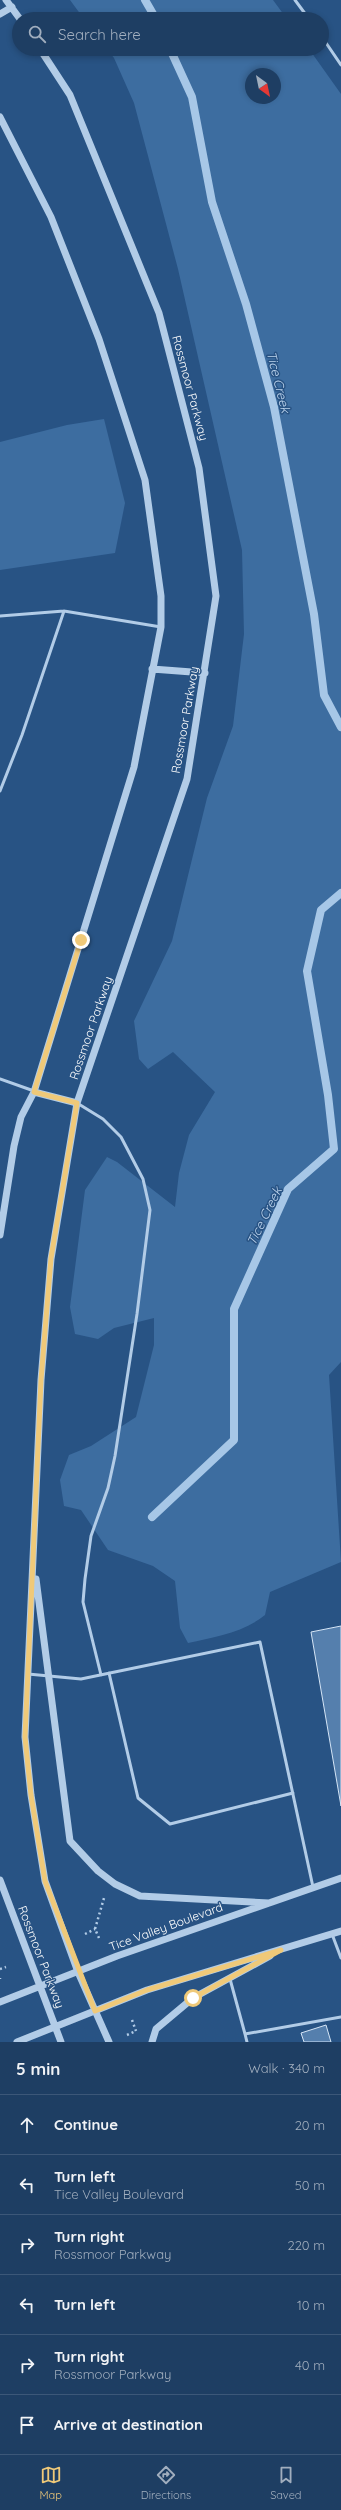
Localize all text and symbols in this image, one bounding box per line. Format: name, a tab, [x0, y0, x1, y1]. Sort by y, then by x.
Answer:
search box	[12, 12, 329, 56]
icon: search	[26, 23, 48, 45]
text: Search here	[58, 25, 141, 44]
north arrow	[245, 68, 281, 104]
street label: Rossmoor Parkway	[169, 334, 212, 442]
water label: Tice Creek	[264, 349, 295, 416]
street label: Rossmoor Parkway	[168, 665, 201, 775]
route end	[72, 931, 90, 949]
street label: Rossmoor Parkway	[66, 974, 115, 1082]
water label: Tice Creek	[243, 1183, 285, 1248]
street label: Tice Valley Boulevard	[107, 1899, 225, 1954]
street label: Rossmoor Parkway	[15, 1904, 68, 2010]
route start	[184, 1989, 202, 2007]
text: 5 min	[16, 2058, 60, 2079]
text: Walk · 340 m	[248, 2060, 325, 2076]
icon: ahead	[16, 2114, 38, 2136]
text: Continue	[54, 2115, 118, 2134]
text: 20 m	[295, 2117, 325, 2133]
text: Turn left	[54, 2167, 116, 2186]
icon: left	[16, 2174, 38, 2196]
text: 50 m	[295, 2177, 325, 2193]
text: Tice Valley Boulevard	[54, 2186, 184, 2202]
text: Turn right	[54, 2227, 125, 2246]
icon: right	[16, 2234, 38, 2256]
text: 220 m	[287, 2237, 325, 2253]
text: Rossmoor Parkway	[54, 2246, 171, 2262]
icon: left	[16, 2294, 38, 2316]
text: Turn left	[54, 2295, 116, 2314]
text: 10 m	[297, 2297, 325, 2313]
text: Turn right	[54, 2347, 125, 2366]
icon: right	[16, 2354, 38, 2376]
text: 40 m	[295, 2357, 325, 2373]
text: Rossmoor Parkway	[54, 2366, 171, 2382]
icon: arrive	[16, 2414, 38, 2436]
text: Arrive at destination	[54, 2415, 203, 2434]
tab: Map	[39, 2464, 62, 2502]
tab: Directions	[141, 2464, 191, 2502]
tab: Saved	[270, 2464, 302, 2502]

